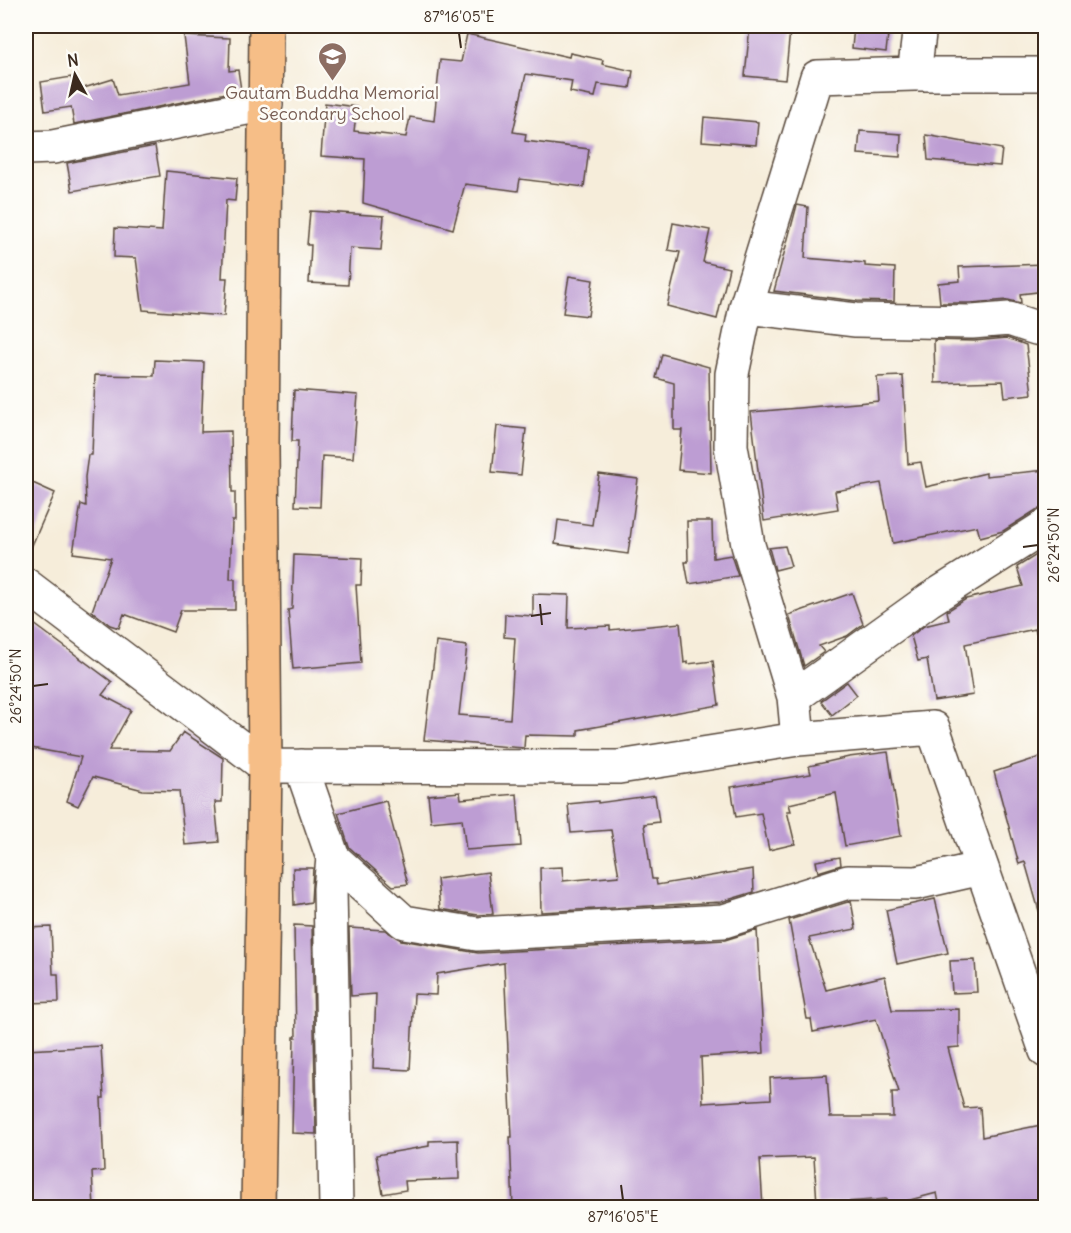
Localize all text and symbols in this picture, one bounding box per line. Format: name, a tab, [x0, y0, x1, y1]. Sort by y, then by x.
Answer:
text: 87°16'05"E	[424, 7, 495, 26]
school or university icon: Gautam Buddha Memorial Secondary School	[316, 40, 348, 82]
north arrow	[45, 45, 105, 105]
text: N	[66, 49, 80, 71]
place label: Gautam Buddha Memorial Secondary School	[225, 81, 439, 125]
text: 26°24'50"N	[1044, 507, 1063, 583]
text: 26°24'50"N	[6, 648, 25, 724]
text: 87°16'05"E	[588, 1207, 659, 1226]

